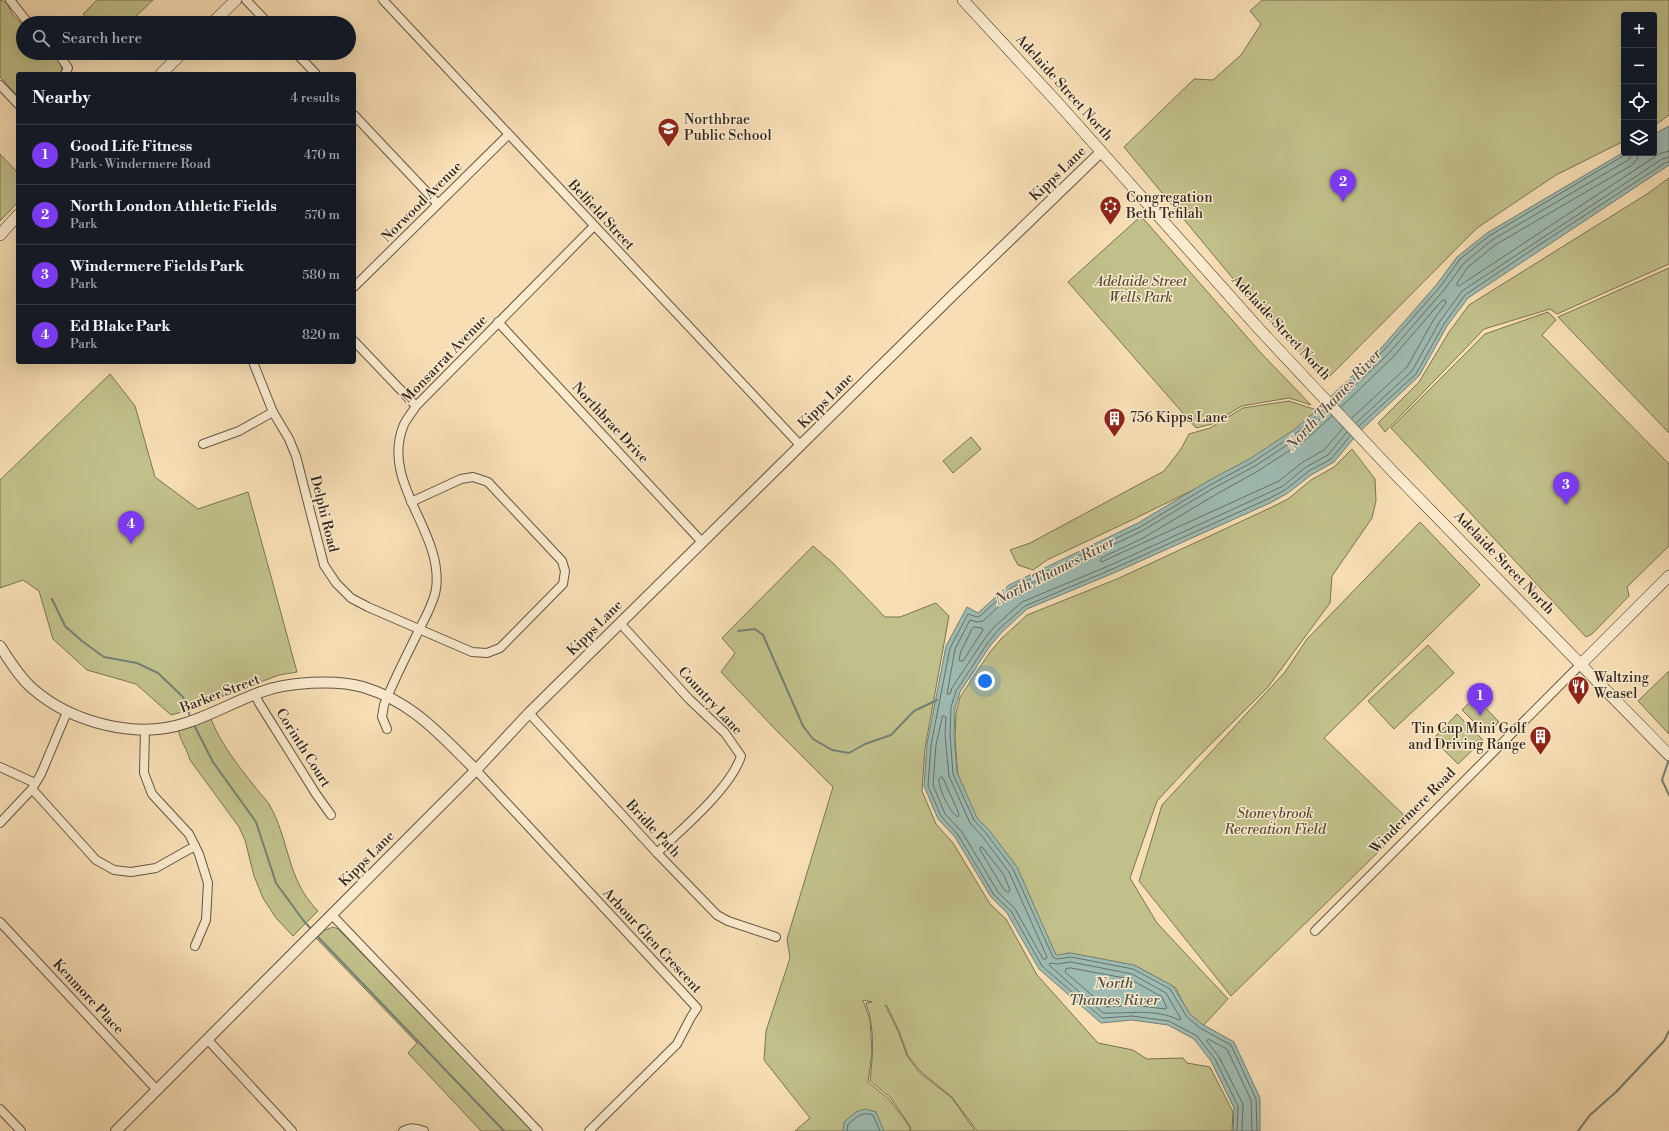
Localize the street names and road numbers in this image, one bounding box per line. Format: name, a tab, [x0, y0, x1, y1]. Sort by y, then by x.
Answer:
street label: Adelaide Street North	[1011, 30, 1117, 145]
street label: Kipps Lane	[1026, 143, 1090, 205]
street label: Norwood Avenue	[378, 158, 466, 246]
street label: Belfield Street	[563, 175, 638, 254]
street label: Adelaide Street North	[1227, 271, 1335, 385]
street label: Monsarrat Avenue	[399, 311, 491, 407]
street label: Kipps Lane	[794, 369, 858, 433]
street label: Northbrae Drive	[568, 379, 652, 467]
street label: Delphi Road	[306, 474, 342, 554]
street label: Adelaide Street North	[1449, 507, 1559, 619]
street label: Kipps Lane	[563, 596, 627, 660]
street label: Country Lane	[674, 663, 746, 739]
street label: Barker Street	[177, 671, 262, 718]
street label: Corinth Court	[272, 705, 334, 791]
street label: Windermere Road	[1366, 764, 1460, 858]
street label: Bridle Path	[621, 796, 685, 862]
street label: Kipps Lane	[335, 827, 399, 891]
street label: Arbour Glen Crescent	[598, 884, 705, 997]
street label: Kenmore Place	[49, 956, 127, 1038]

